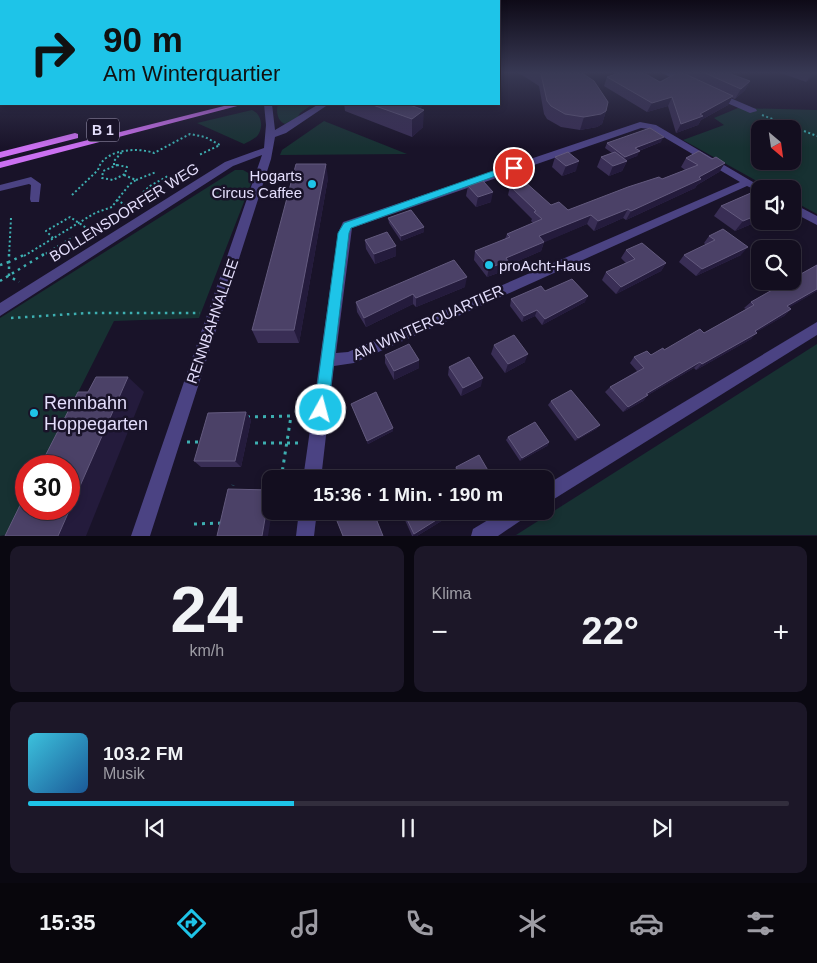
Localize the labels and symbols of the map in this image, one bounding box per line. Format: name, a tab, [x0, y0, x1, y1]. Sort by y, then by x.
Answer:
road number: B 1	[87, 118, 119, 142]
north arrow	[751, 120, 801, 170]
pin	[493, 147, 535, 189]
street label: BOLLENSDORFER WEG	[46, 159, 202, 265]
place label: Hogarts Circus Caffee	[211, 167, 302, 201]
marker: Hogarts Circus Caffee	[306, 178, 318, 190]
street label: RENNBAHNALLEE	[183, 256, 241, 386]
place label: proAcht-Haus	[499, 257, 591, 274]
marker: proAcht-Haus	[483, 259, 495, 271]
street label: AM WINTERQUARTIER	[350, 281, 506, 363]
position arrow	[294, 383, 346, 435]
place label: Rennbahn Hoppegarten	[44, 393, 148, 434]
marker: Rennbahn Hoppegarten	[28, 407, 40, 419]
speed limit sign: 30	[15, 455, 80, 520]

